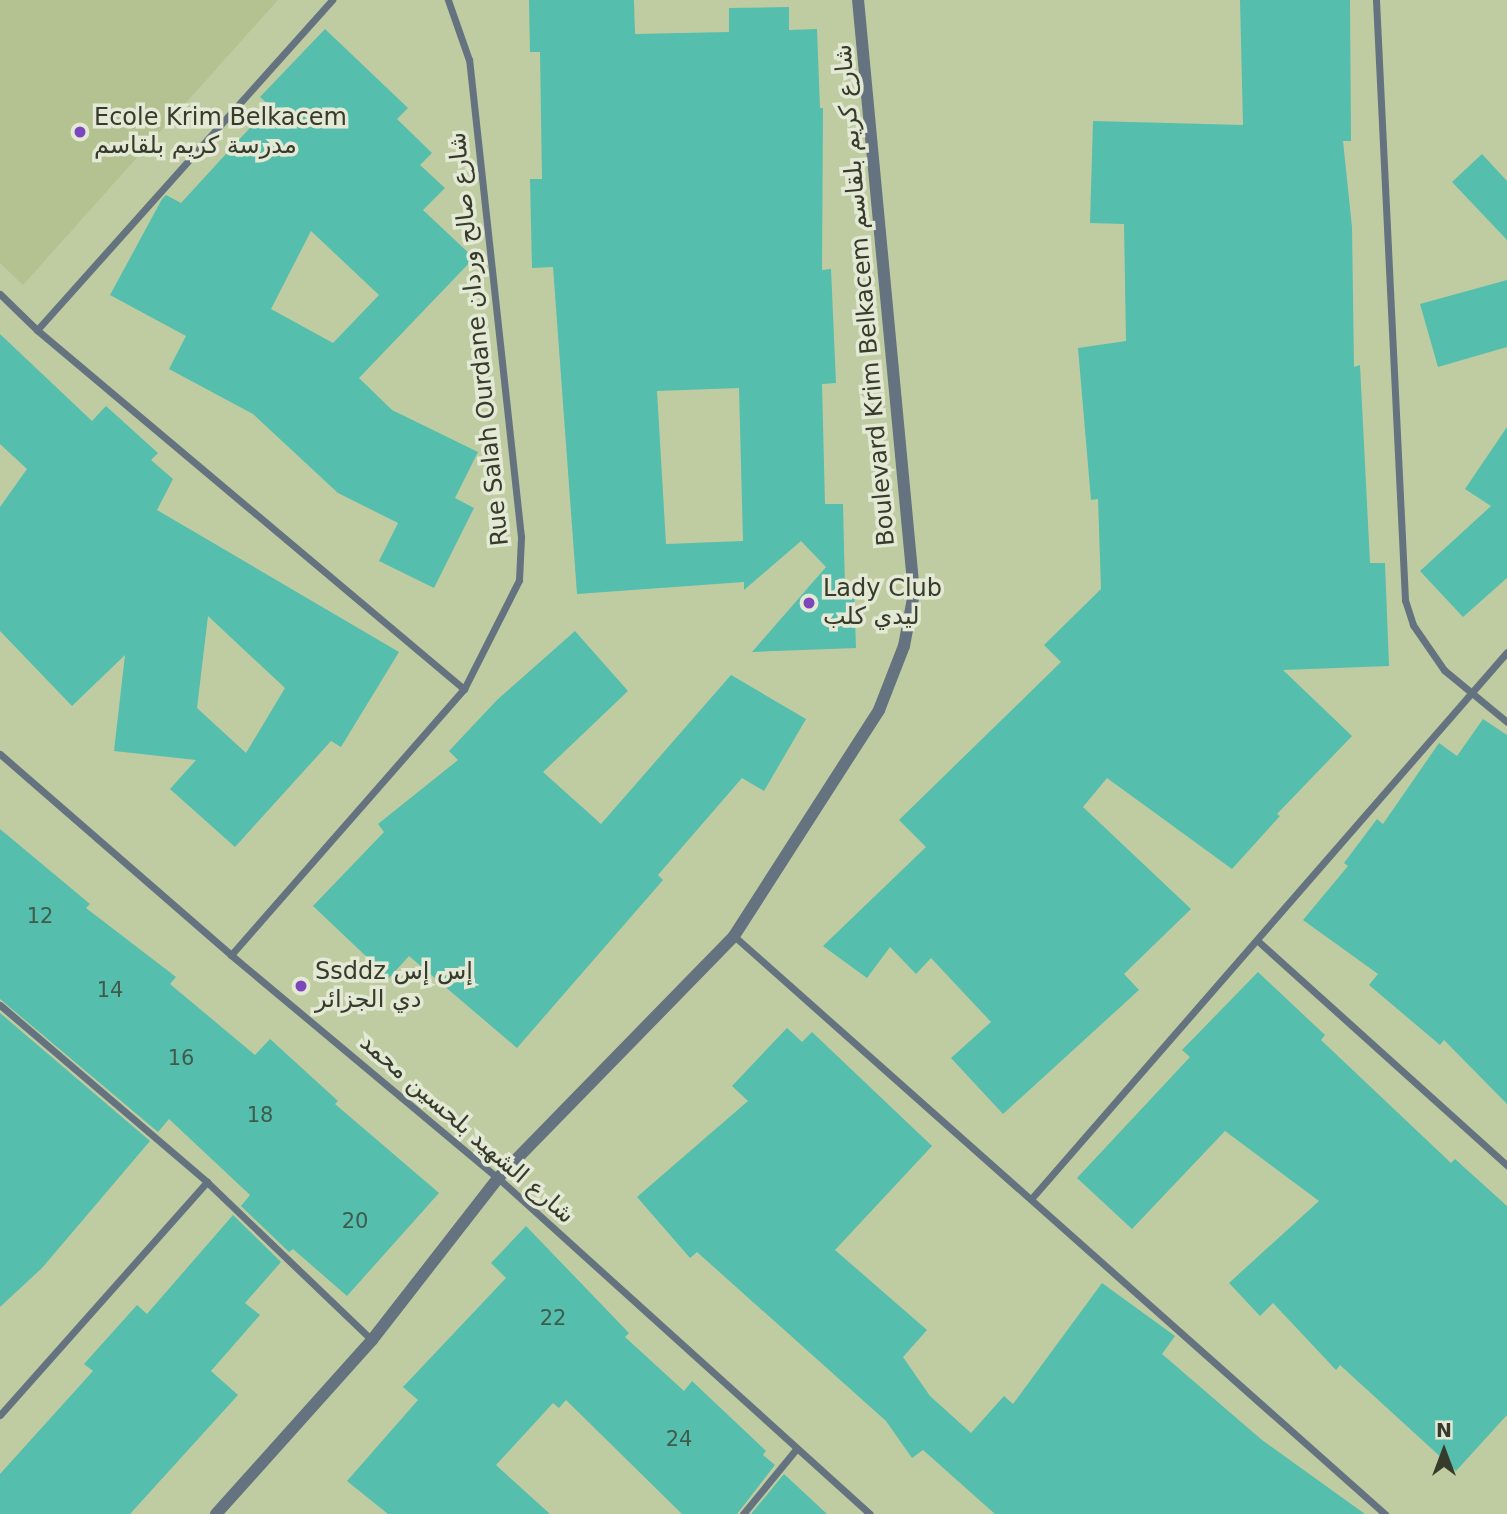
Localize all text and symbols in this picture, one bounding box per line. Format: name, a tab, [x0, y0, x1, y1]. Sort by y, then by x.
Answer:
street label: Boulevard Krim Belkacem شارع كريم بلقاسم	[829, 43, 901, 547]
place label: Ecole Krim Belkacem مدرسة كريم بلقاسم	[94, 104, 347, 160]
marker: Ecole Krim Belkacem مدرسة كريم بلقاسم	[72, 124, 88, 140]
street label: Rue Salah Ourdane شارع صالح وردان	[443, 131, 515, 547]
place label: Lady Club ليدي كلب	[823, 575, 942, 631]
marker: Lady Club ليدي كلب	[801, 595, 817, 611]
house number: 12	[27, 903, 53, 929]
place label: Ssddz إس إس دي الجزائر	[315, 958, 473, 1014]
house number: 14	[97, 977, 123, 1003]
marker: Ssddz إس إس دي الجزائر	[293, 978, 309, 994]
street label: شارع الشهيد بلحسين محمد	[354, 1028, 580, 1230]
house number: 16	[168, 1045, 194, 1071]
house number: 18	[247, 1102, 273, 1128]
house number: 20	[342, 1208, 368, 1234]
house number: 22	[540, 1305, 566, 1331]
north arrow	[1409, 1416, 1479, 1486]
text: N	[1436, 1419, 1452, 1441]
house number: 24	[666, 1426, 692, 1452]

